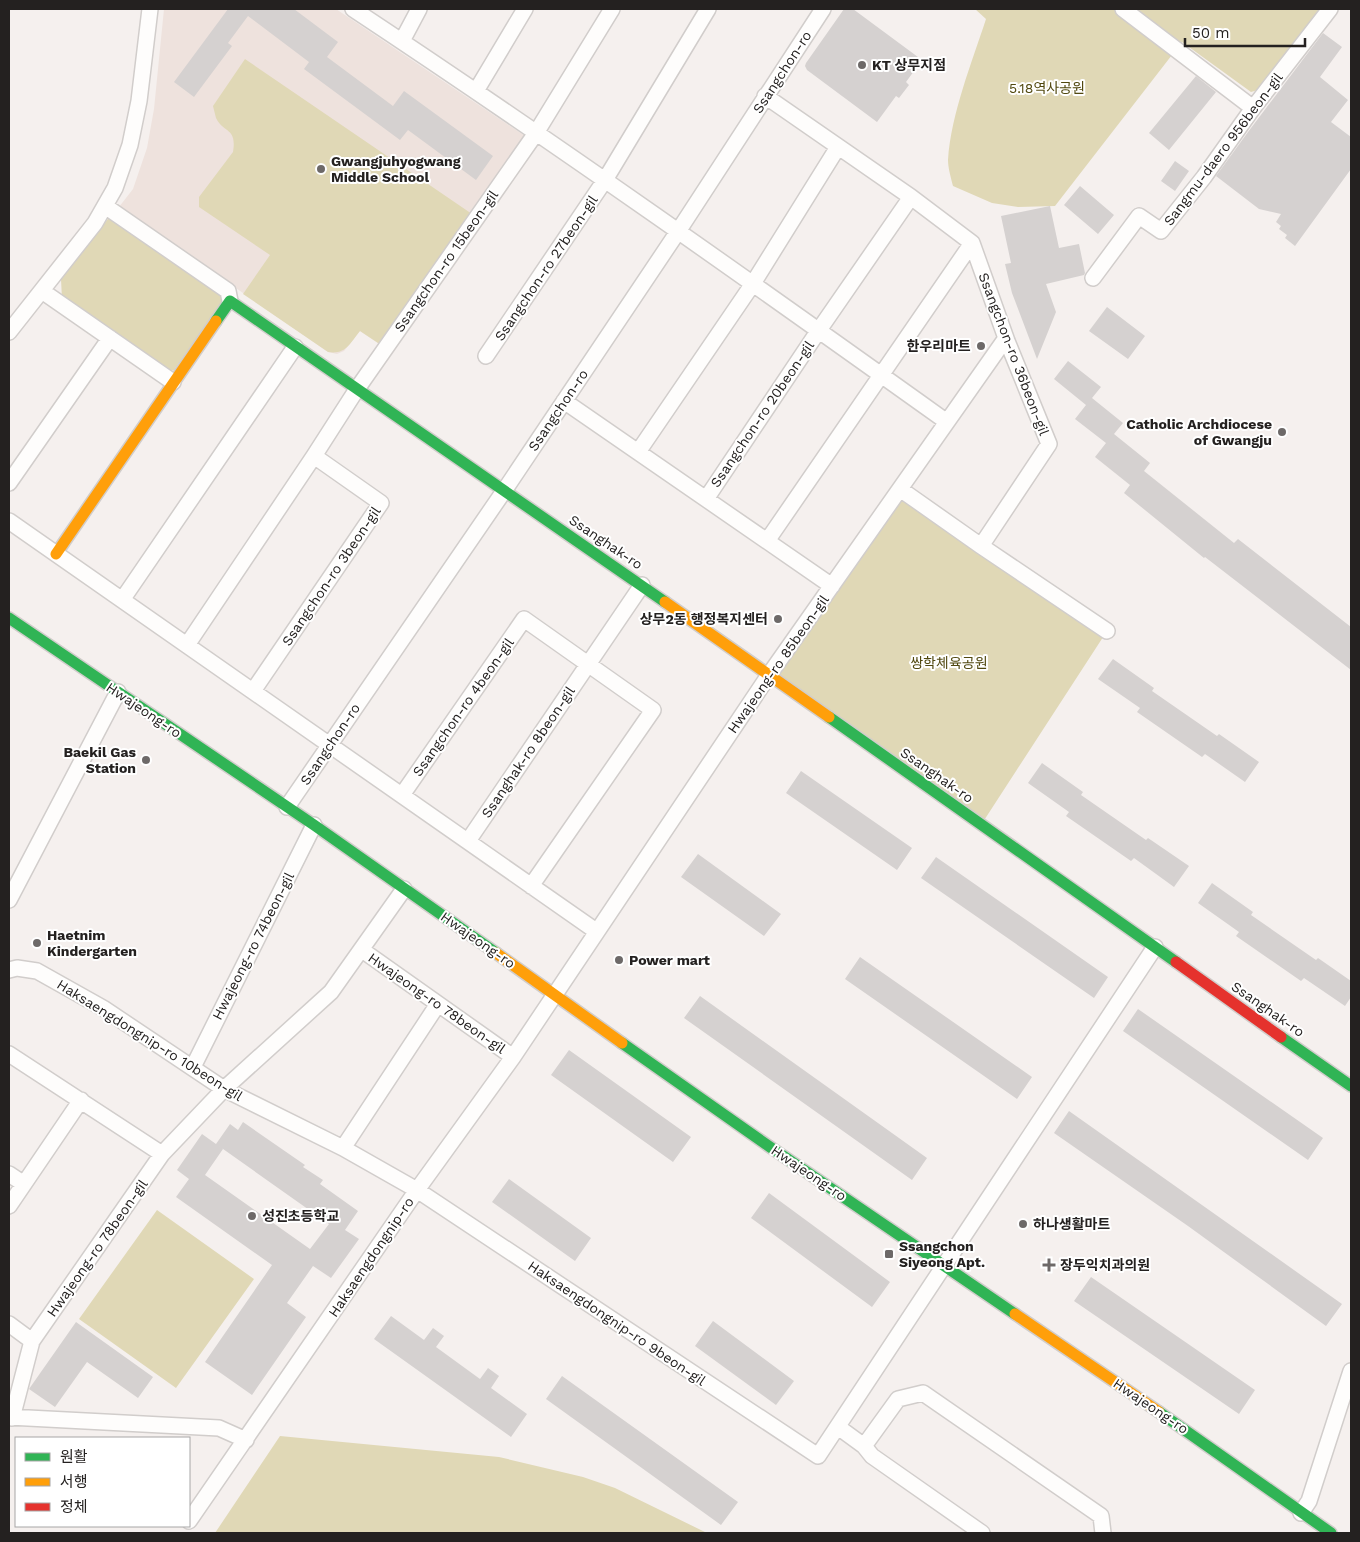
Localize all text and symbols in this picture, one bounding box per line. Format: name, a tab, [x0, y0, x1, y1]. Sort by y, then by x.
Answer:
scale bar	[1185, 15, 1305, 47]
text: 50 m	[1192, 24, 1229, 42]
street label: Ssangchon-ro	[749, 28, 815, 116]
place label: KT 상무지점	[872, 57, 946, 73]
marker: KT 상무지점	[856, 59, 868, 71]
street label: Sangmu-daero 956beon-gil	[1160, 69, 1286, 229]
park label: 5.18역사공원	[1009, 80, 1085, 96]
place label: Gwangjuhyogwang Middle School	[331, 153, 461, 185]
marker: Gwangjuhyogwang Middle School	[315, 163, 327, 175]
street label: Ssangchon-ro 15beon-gil	[391, 186, 502, 335]
street label: Ssangchon-ro 27beon-gil	[491, 192, 601, 344]
street label: Ssangchon-ro 36beon-gil	[976, 270, 1053, 438]
street label: Ssangchon-ro 20beon-gil	[707, 337, 817, 490]
place label: 한우리마트	[907, 338, 971, 354]
marker: 한우리마트	[975, 340, 987, 352]
street label: Ssangchon-ro	[525, 366, 591, 454]
place label: Catholic Archdiocese of Gwangju	[1126, 416, 1272, 448]
marker: Catholic Archdiocese of Gwangju	[1276, 426, 1288, 438]
street label: Ssangchon-ro 3beon-gil	[278, 503, 384, 649]
street label: Ssanghak-ro	[566, 512, 646, 572]
street label: Hwajeong-ro 85beon-gil	[724, 591, 832, 736]
place label: 상무2동 행정복지센터	[640, 611, 768, 627]
marker: 상무2동 행정복지센터	[772, 613, 784, 625]
street label: Ssangchon-ro 4beon-gil	[409, 634, 517, 779]
park label: 쌍학체육공원	[910, 655, 988, 671]
street label: Hwajeong-ro	[103, 679, 185, 741]
street label: Ssanghak-ro 8beon-gil	[478, 683, 578, 821]
street label: Ssangchon-ro	[297, 700, 363, 788]
place label: Baekil Gas Station	[63, 744, 137, 776]
street label: Ssanghak-ro	[898, 744, 976, 806]
marker: Baekil Gas Station	[140, 754, 152, 766]
street label: Hwajeong-ro 74beon-gil	[209, 869, 298, 1022]
street label: Hwajeong-ro	[438, 908, 518, 972]
place label: Haetnim Kindergarten	[47, 927, 137, 959]
marker: Haetnim Kindergarten	[31, 937, 43, 949]
street label: Hwajeong-ro 78beon-gil	[365, 949, 509, 1057]
place label: Power mart	[629, 952, 710, 968]
marker: Power mart	[613, 954, 625, 966]
street label: Haksaengdongnip-ro 10beon-gil	[54, 976, 246, 1104]
street label: Ssanghak-ro	[1229, 978, 1307, 1040]
street label: Hwajeong-ro	[768, 1142, 850, 1204]
street label: Hwajeong-ro 78beon-gil	[43, 1176, 151, 1320]
street label: Haksaengdongnip-ro	[325, 1194, 417, 1320]
place label: 성진초등학교	[262, 1208, 339, 1224]
marker: 성진초등학교	[246, 1210, 258, 1222]
place label: 하나생활마트	[1033, 1216, 1110, 1232]
marker: 하나생활마트	[1017, 1218, 1029, 1230]
place label: Ssangchon Siyeong Apt.	[899, 1238, 985, 1270]
marker: Ssangchon Siyeong Apt.	[883, 1248, 895, 1260]
street label: Haksaengdongnip-ro 9beon-gil	[525, 1257, 709, 1389]
place label: 장두익치과의원	[1060, 1257, 1150, 1273]
marker: 장두익치과의원	[1042, 1258, 1056, 1272]
street label: Hwajeong-ro	[1110, 1375, 1192, 1437]
legend	[15, 1437, 190, 1527]
text: 원활	[60, 1448, 88, 1466]
text: 서행	[60, 1473, 88, 1491]
text: 정체	[60, 1498, 88, 1516]

